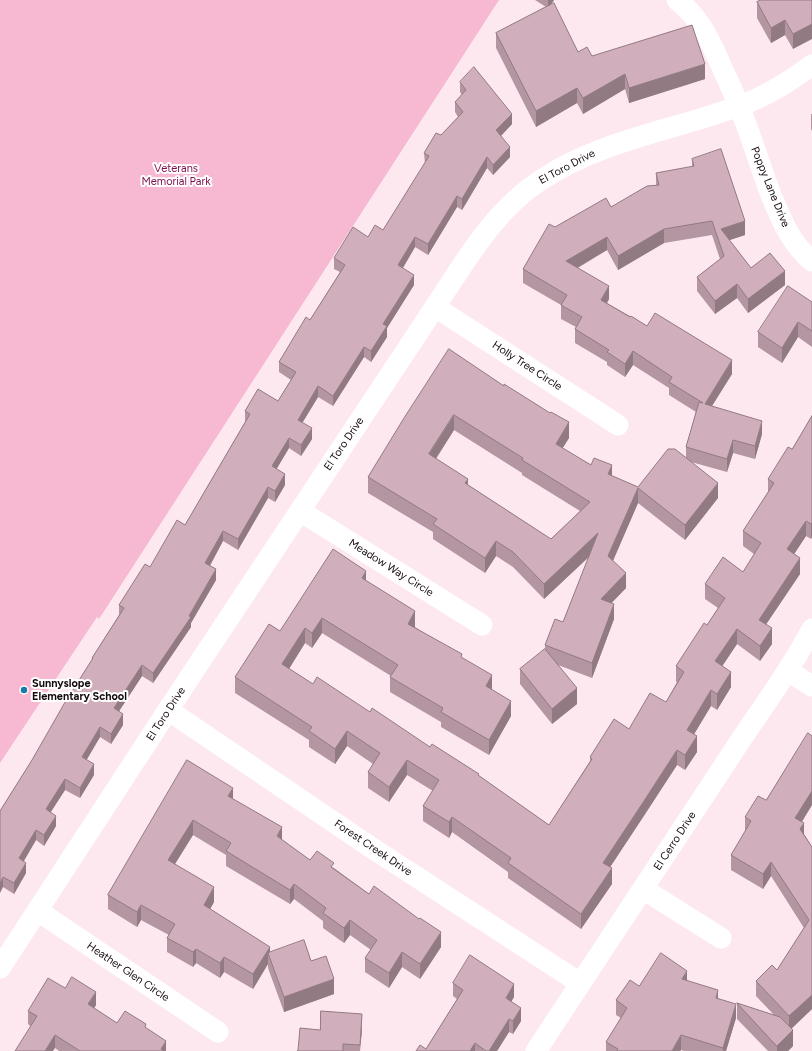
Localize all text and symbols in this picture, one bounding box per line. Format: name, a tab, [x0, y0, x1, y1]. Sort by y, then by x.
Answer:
street label: Poppy Lane Drive	[748, 145, 792, 229]
street label: El Toro Drive	[537, 147, 597, 187]
park label: Veterans Memorial Park	[142, 162, 210, 188]
street label: Holly Tree Circle	[490, 339, 564, 393]
street label: El Toro Drive	[321, 415, 367, 473]
street label: Meadow Way Circle	[346, 537, 436, 599]
place label: Sunnyslope Elementary School	[32, 677, 127, 703]
marker: Sunnyslope Elementary School	[19, 685, 29, 695]
street label: El Toro Drive	[144, 685, 188, 743]
street label: El Cerro Drive	[651, 809, 699, 873]
street label: Forest Creek Drive	[332, 817, 414, 879]
street label: Heather Glen Circle	[84, 939, 172, 1005]

